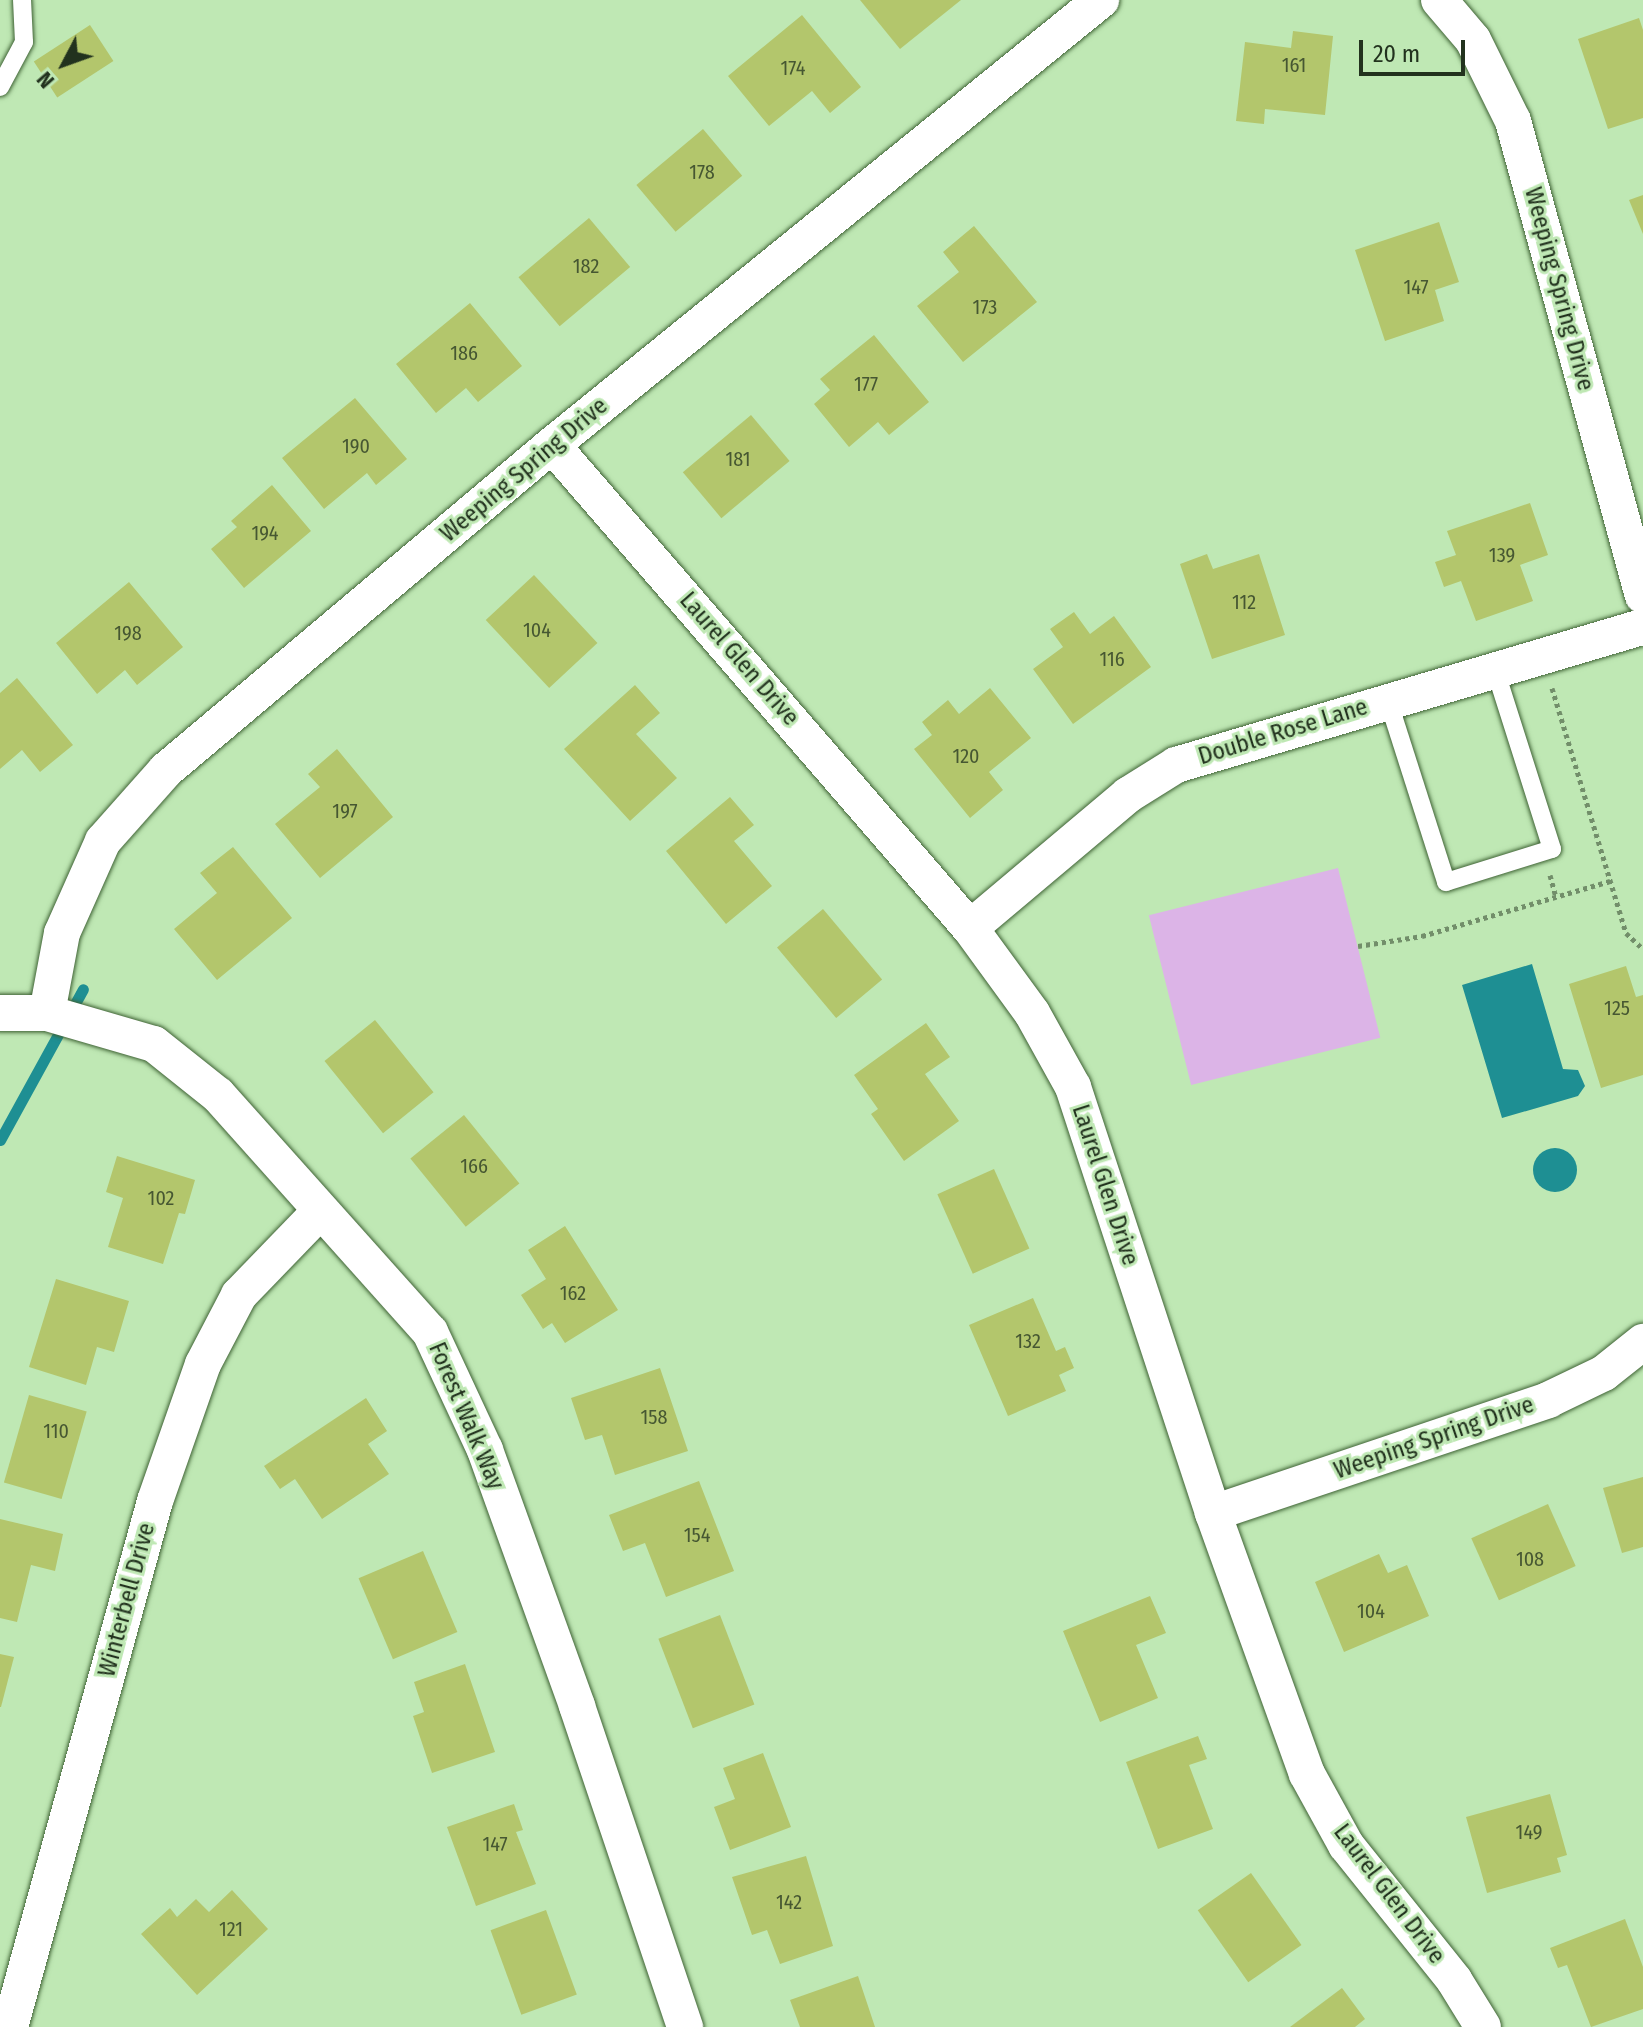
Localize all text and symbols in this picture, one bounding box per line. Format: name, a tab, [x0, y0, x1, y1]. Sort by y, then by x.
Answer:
north arrow	[24, 24, 104, 104]
scale bar	[1363, 24, 1469, 74]
text: 20 m	[1373, 40, 1420, 68]
house number: 161	[1282, 53, 1306, 77]
house number: 174	[781, 56, 805, 80]
text: N	[31, 66, 60, 94]
house number: 178	[689, 160, 715, 184]
street label: Weeping Spring Drive	[1518, 184, 1600, 394]
house number: 182	[573, 254, 599, 278]
house number: 147	[1403, 275, 1429, 299]
house number: 173	[973, 295, 997, 319]
house number: 186	[450, 341, 478, 365]
house number: 177	[854, 372, 878, 396]
street label: Weeping Spring Drive	[435, 392, 613, 548]
house number: 190	[342, 434, 370, 458]
house number: 181	[725, 447, 751, 471]
house number: 194	[251, 521, 279, 545]
house number: 139	[1489, 543, 1515, 567]
street label: Laurel Glen Drive	[673, 586, 805, 732]
house number: 112	[1232, 590, 1256, 614]
house number: 104	[523, 618, 551, 642]
house number: 198	[114, 621, 142, 645]
house number: 116	[1099, 647, 1125, 671]
street label: Double Rose Lane	[1195, 693, 1371, 771]
house number: 120	[952, 744, 980, 768]
house number: 197	[332, 799, 358, 823]
house number: 125	[1604, 996, 1630, 1020]
street label: Laurel Glen Drive	[1065, 1101, 1145, 1269]
house number: 166	[460, 1154, 488, 1178]
house number: 102	[148, 1186, 174, 1210]
house number: 162	[560, 1281, 586, 1305]
house number: 132	[1015, 1329, 1041, 1353]
street label: Forest Walk Way	[422, 1338, 510, 1494]
street label: Weeping Spring Drive	[1330, 1390, 1538, 1486]
house number: 158	[641, 1405, 667, 1429]
house number: 110	[43, 1419, 69, 1443]
street label: Winterbell Drive	[93, 1520, 161, 1680]
house number: 154	[684, 1523, 710, 1547]
house number: 108	[1516, 1547, 1544, 1571]
house number: 104	[1357, 1599, 1385, 1623]
street label: Laurel Glen Drive	[1327, 1819, 1451, 1969]
house number: 149	[1516, 1820, 1542, 1844]
house number: 147	[482, 1832, 508, 1856]
house number: 142	[776, 1890, 802, 1914]
house number: 121	[219, 1917, 243, 1941]

